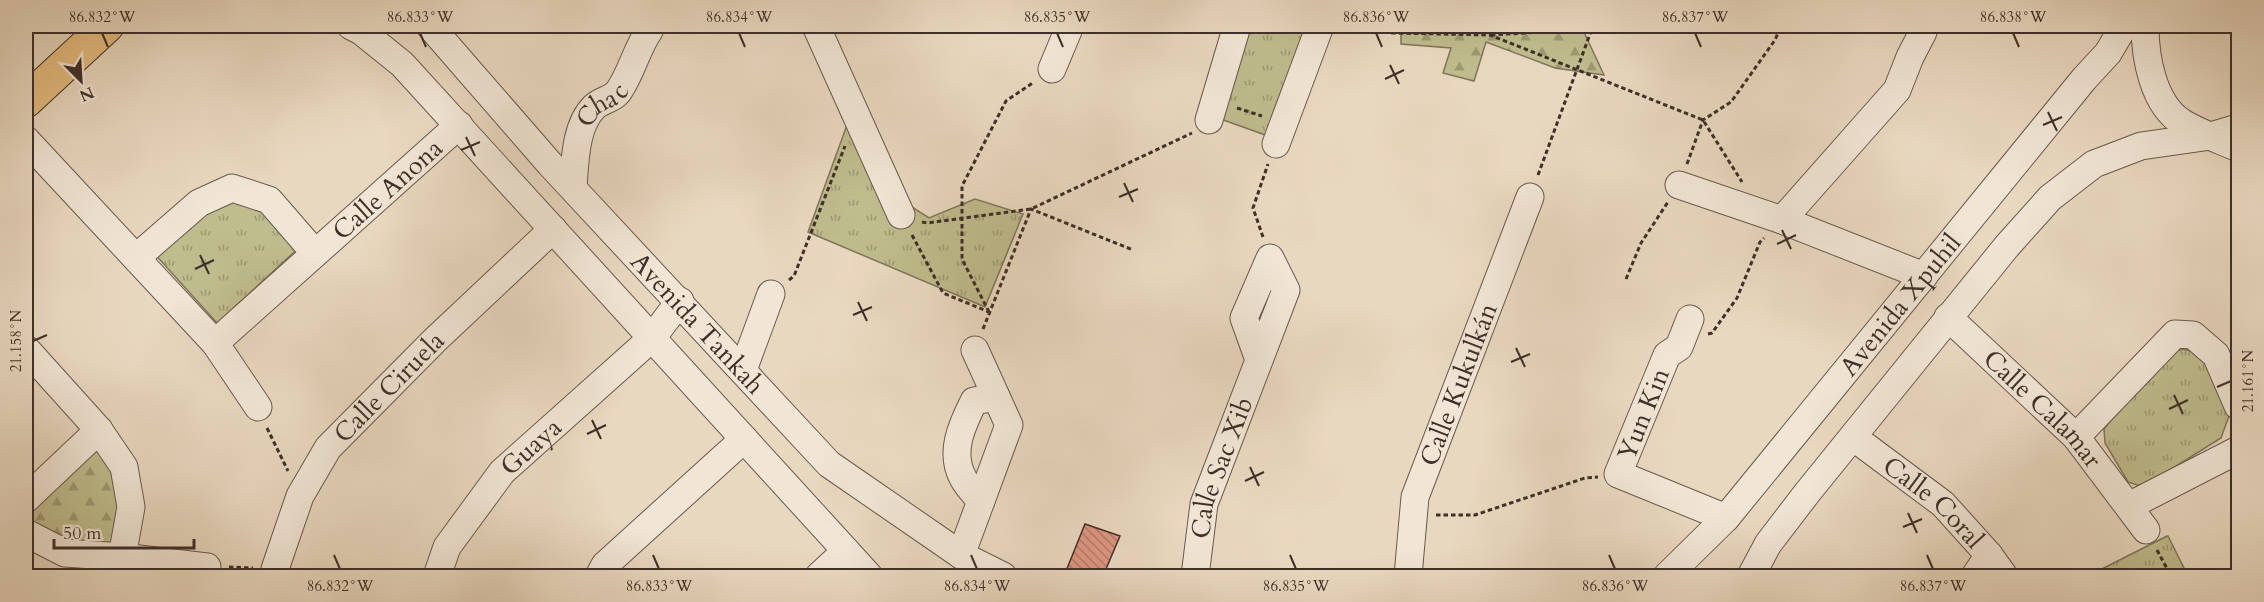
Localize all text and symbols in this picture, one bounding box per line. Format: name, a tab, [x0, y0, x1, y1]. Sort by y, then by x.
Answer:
text: 86.832°W	[69, 7, 136, 27]
text: 86.833°W	[387, 7, 454, 27]
text: 86.834°W	[706, 7, 773, 27]
text: 86.835°W	[1024, 7, 1091, 27]
text: 86.836°W	[1343, 7, 1410, 27]
text: 86.837°W	[1662, 7, 1729, 27]
text: 86.838°W	[1980, 7, 2047, 27]
north arrow	[51, 51, 111, 111]
street label: Chac	[567, 76, 637, 134]
text: N	[76, 81, 98, 107]
street label: Calle Anona	[325, 131, 450, 248]
street label: Avenida Xpuhil	[1832, 226, 1969, 384]
street label: Avenida Tankah	[623, 245, 772, 402]
street label: Calle Kukulkán	[1412, 298, 1506, 471]
text: 21.158°N	[6, 309, 26, 372]
street label: Calle Ciruela	[326, 323, 452, 450]
street label: Calle Calamar	[1975, 342, 2110, 475]
text: 21.161°N	[2238, 349, 2258, 412]
street label: Yun Kin	[1609, 363, 1678, 466]
street label: Calle Sac Xib	[1183, 392, 1261, 541]
street label: Guaya	[493, 410, 569, 484]
street label: Calle Coral	[1876, 448, 1992, 556]
scale bar	[54, 512, 194, 550]
text: 50 m	[63, 521, 102, 546]
text: 86.832°W	[307, 576, 374, 596]
text: 86.833°W	[626, 576, 693, 596]
text: 86.834°W	[944, 576, 1011, 596]
text: 86.835°W	[1263, 576, 1330, 596]
text: 86.836°W	[1582, 576, 1649, 596]
text: 86.837°W	[1900, 576, 1967, 596]

